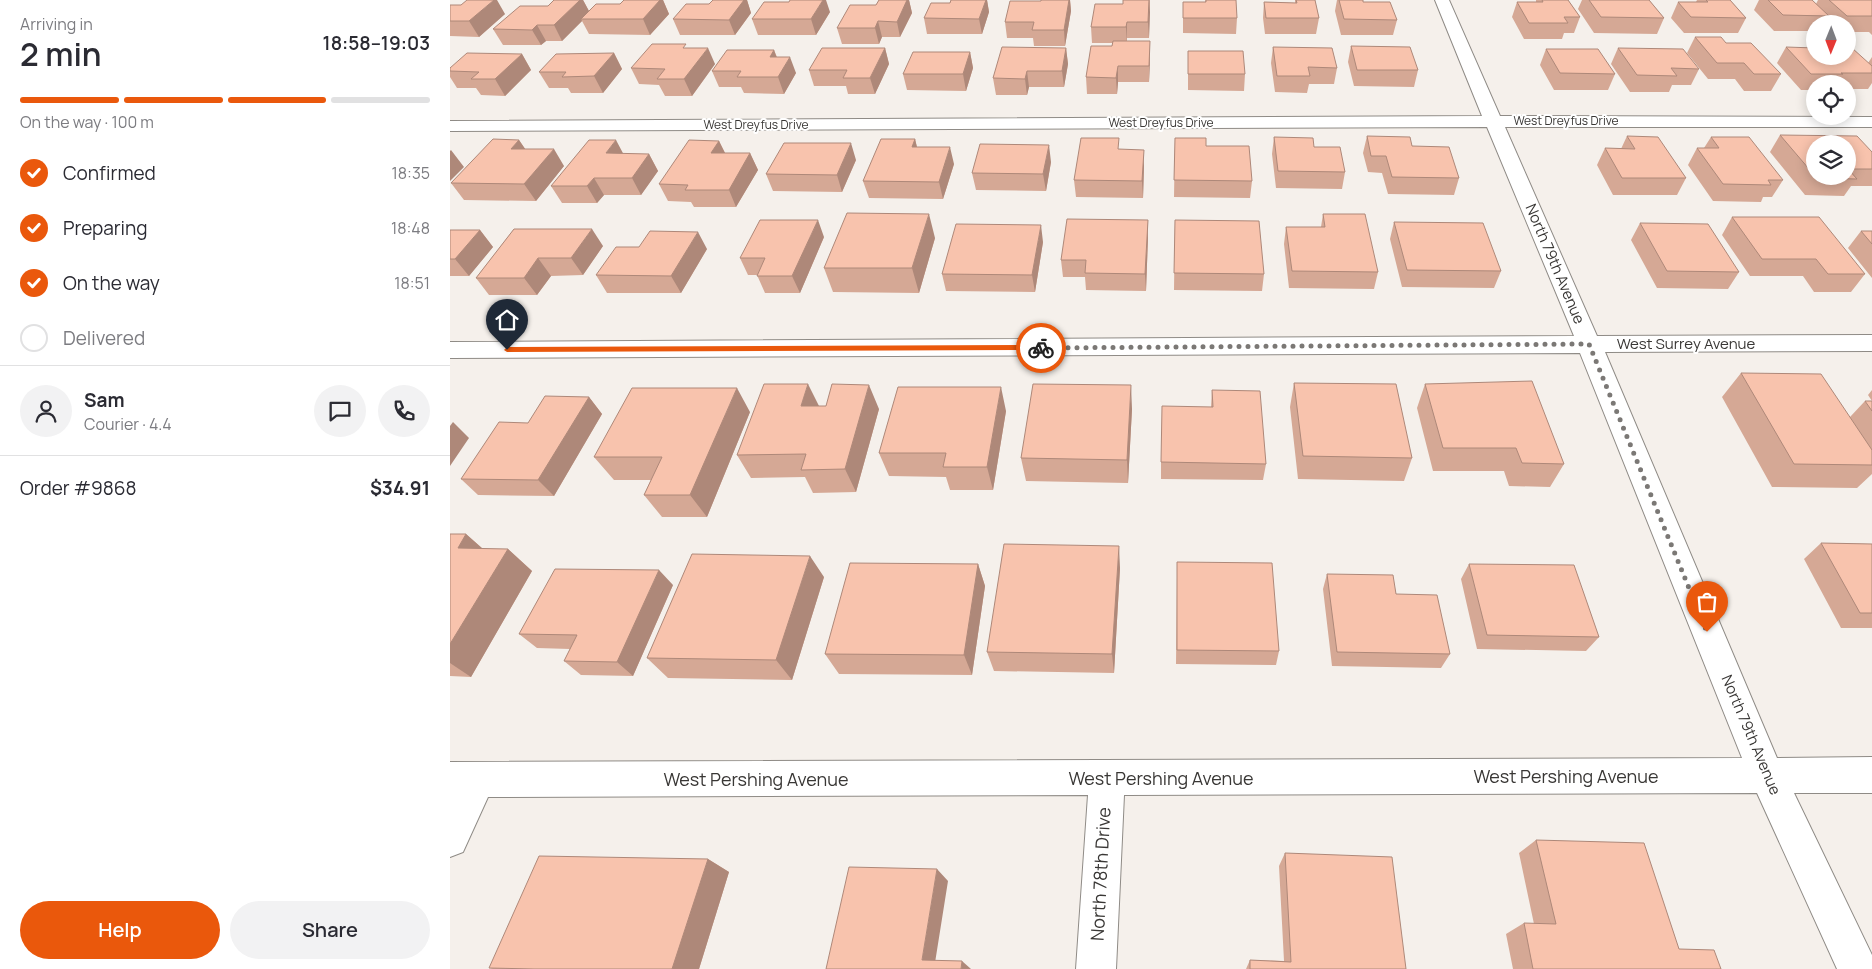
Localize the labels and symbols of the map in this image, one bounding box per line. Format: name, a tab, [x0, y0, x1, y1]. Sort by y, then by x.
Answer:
north arrow	[1806, 15, 1856, 65]
street label: West Dreyfus Drive	[1513, 112, 1619, 129]
street label: West Dreyfus Drive	[1108, 114, 1214, 131]
street label: West Dreyfus Drive	[703, 116, 809, 133]
street label: North 79th Avenue	[1521, 201, 1590, 327]
pin	[486, 299, 528, 350]
courier	[1016, 323, 1066, 373]
street label: West Surrey Avenue	[1617, 333, 1755, 354]
pin	[1686, 581, 1728, 632]
street label: North 79th Avenue	[1717, 672, 1786, 798]
street label: West Pershing Avenue	[1474, 764, 1658, 788]
street label: West Pershing Avenue	[1069, 766, 1253, 790]
street label: West Pershing Avenue	[664, 767, 848, 791]
street label: North 78th Drive	[1085, 806, 1115, 941]

